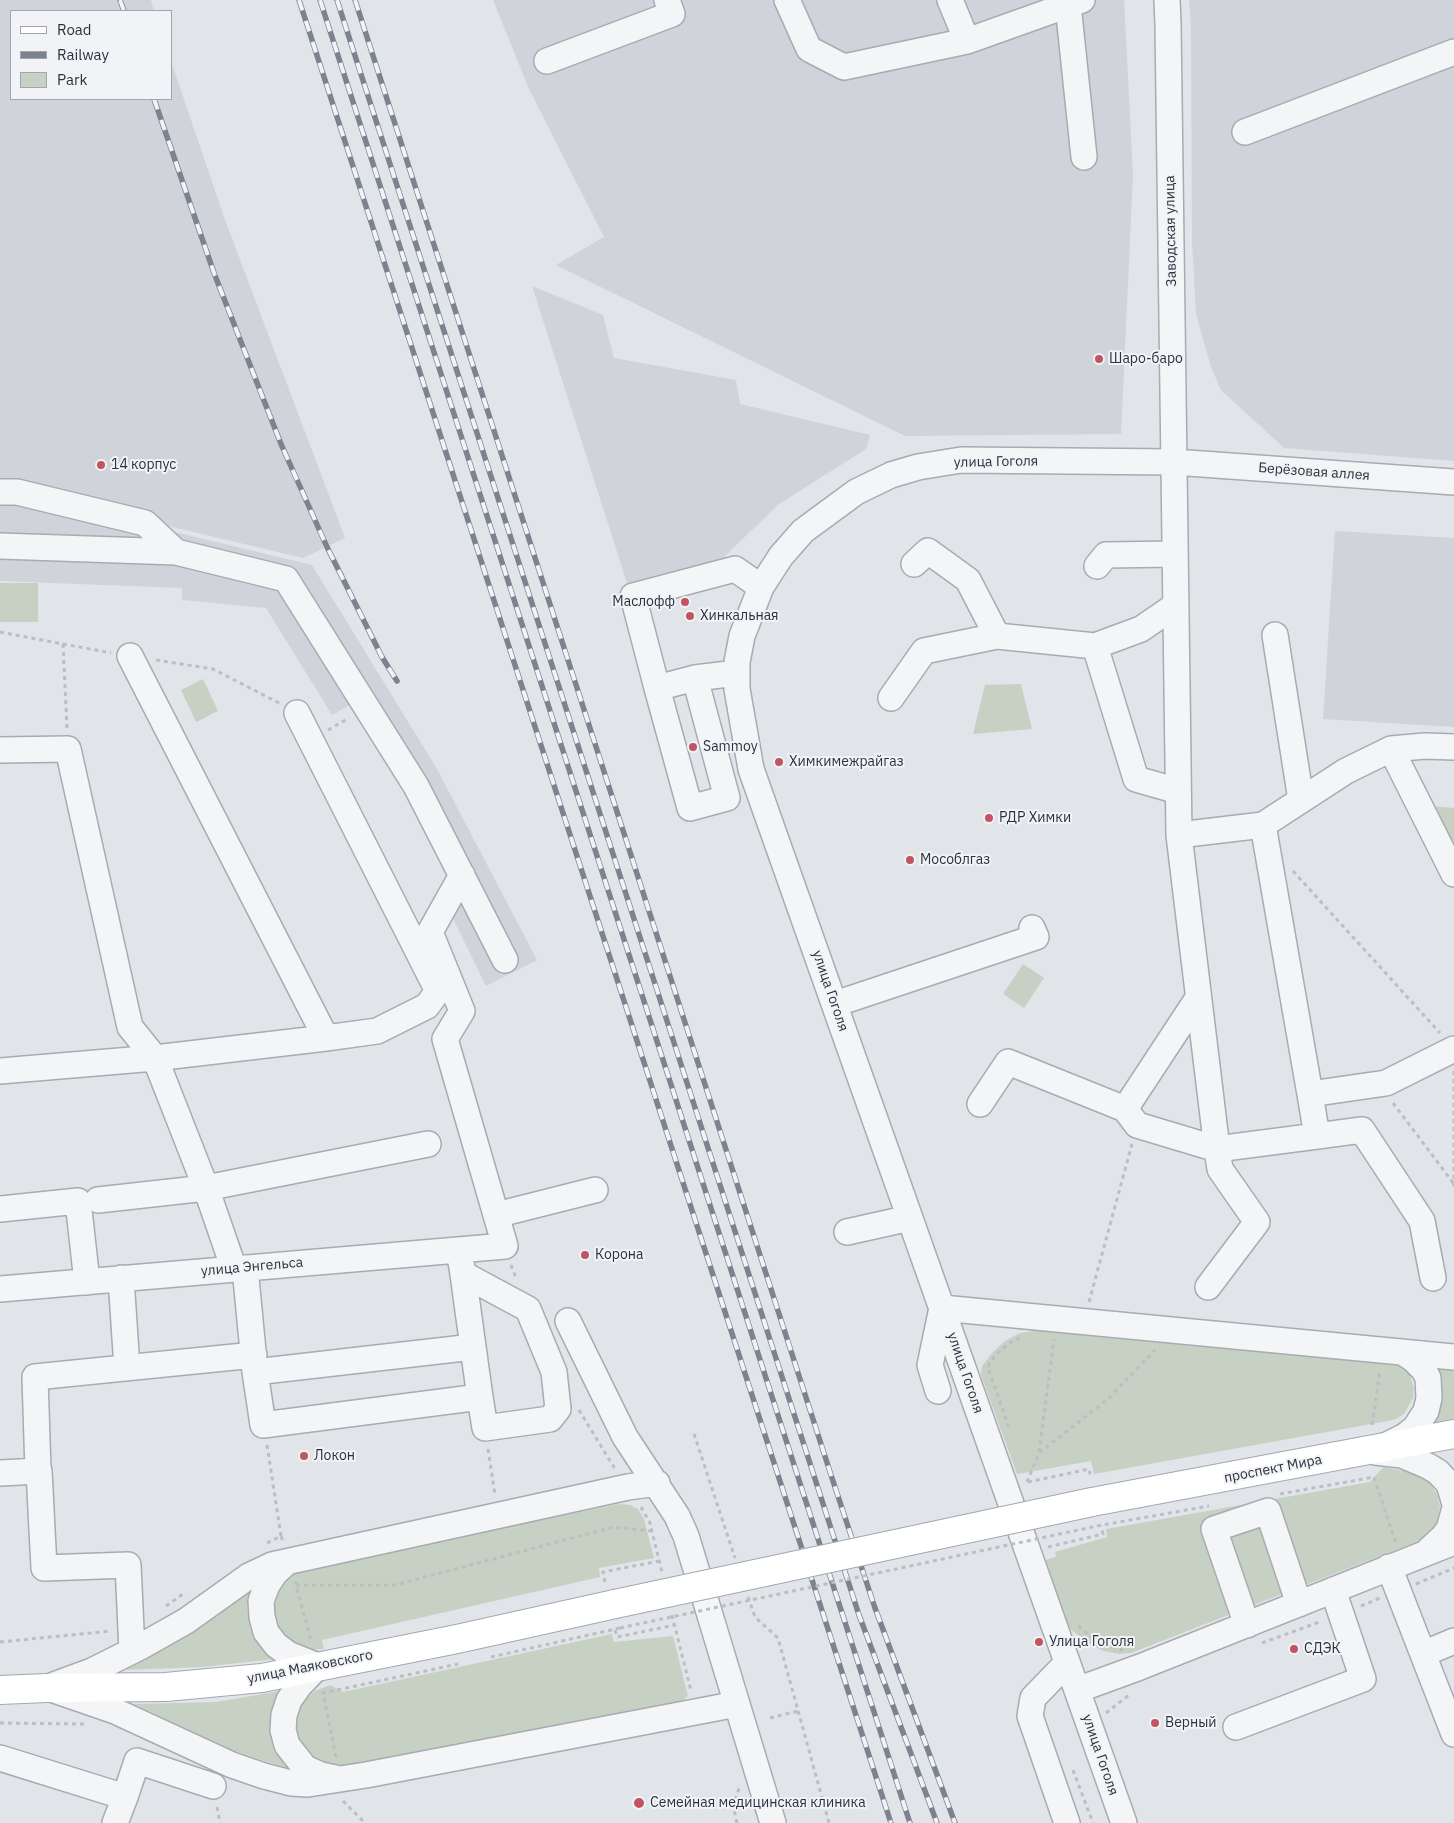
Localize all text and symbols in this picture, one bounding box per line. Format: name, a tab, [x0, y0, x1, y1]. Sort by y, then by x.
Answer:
legend	[10, 10, 172, 100]
text: Road	[57, 20, 92, 39]
text: Railway	[57, 45, 109, 64]
text: Park	[57, 70, 87, 89]
street label: Заводская улица	[1162, 175, 1180, 287]
place label: Шаро-баро	[1109, 351, 1183, 367]
marker: Шаро-баро	[1093, 353, 1105, 365]
street label: улица Гоголя	[954, 453, 1038, 471]
place label: 14 корпус	[111, 457, 176, 473]
marker: 14 корпус	[95, 459, 107, 471]
street label: Берёзовая аллея	[1258, 460, 1370, 484]
place label: Маслофф	[612, 594, 675, 610]
marker: Маслофф	[679, 596, 691, 608]
place label: Хинкальная	[700, 608, 779, 624]
marker: Хинкальная	[684, 610, 696, 622]
place label: Sammoy	[703, 739, 758, 755]
marker: Sammoy	[687, 741, 699, 753]
place label: Химкимежрайгаз	[789, 754, 904, 770]
marker: Химкимежрайгаз	[773, 756, 785, 768]
place label: РДР Химки	[999, 810, 1071, 826]
marker: РДР Химки	[983, 812, 995, 824]
place label: Мособлгаз	[920, 852, 990, 868]
marker: Мособлгаз	[904, 854, 916, 866]
street label: улица Гоголя	[808, 948, 852, 1034]
place label: Корона	[595, 1247, 643, 1263]
marker: Корона	[579, 1249, 591, 1261]
street label: улица Энгельса	[200, 1254, 304, 1280]
street label: улица Гоголя	[943, 1330, 987, 1416]
place label: Локон	[314, 1448, 355, 1464]
marker: Локон	[298, 1450, 310, 1462]
street label: проспект Мира	[1223, 1451, 1323, 1487]
place label: Улица Гоголя	[1049, 1634, 1134, 1650]
marker: Улица Гоголя	[1033, 1636, 1045, 1648]
place label: СДЭК	[1304, 1641, 1341, 1657]
marker: СДЭК	[1288, 1643, 1300, 1655]
street label: улица Маяковского	[246, 1647, 374, 1687]
street label: улица Гоголя	[1078, 1712, 1122, 1798]
place label: Верный	[1165, 1715, 1217, 1731]
marker: Верный	[1149, 1717, 1161, 1729]
place label: Семейная медицинская клиника	[650, 1795, 866, 1811]
marker: Семейная медицинская клиника	[632, 1796, 646, 1810]

